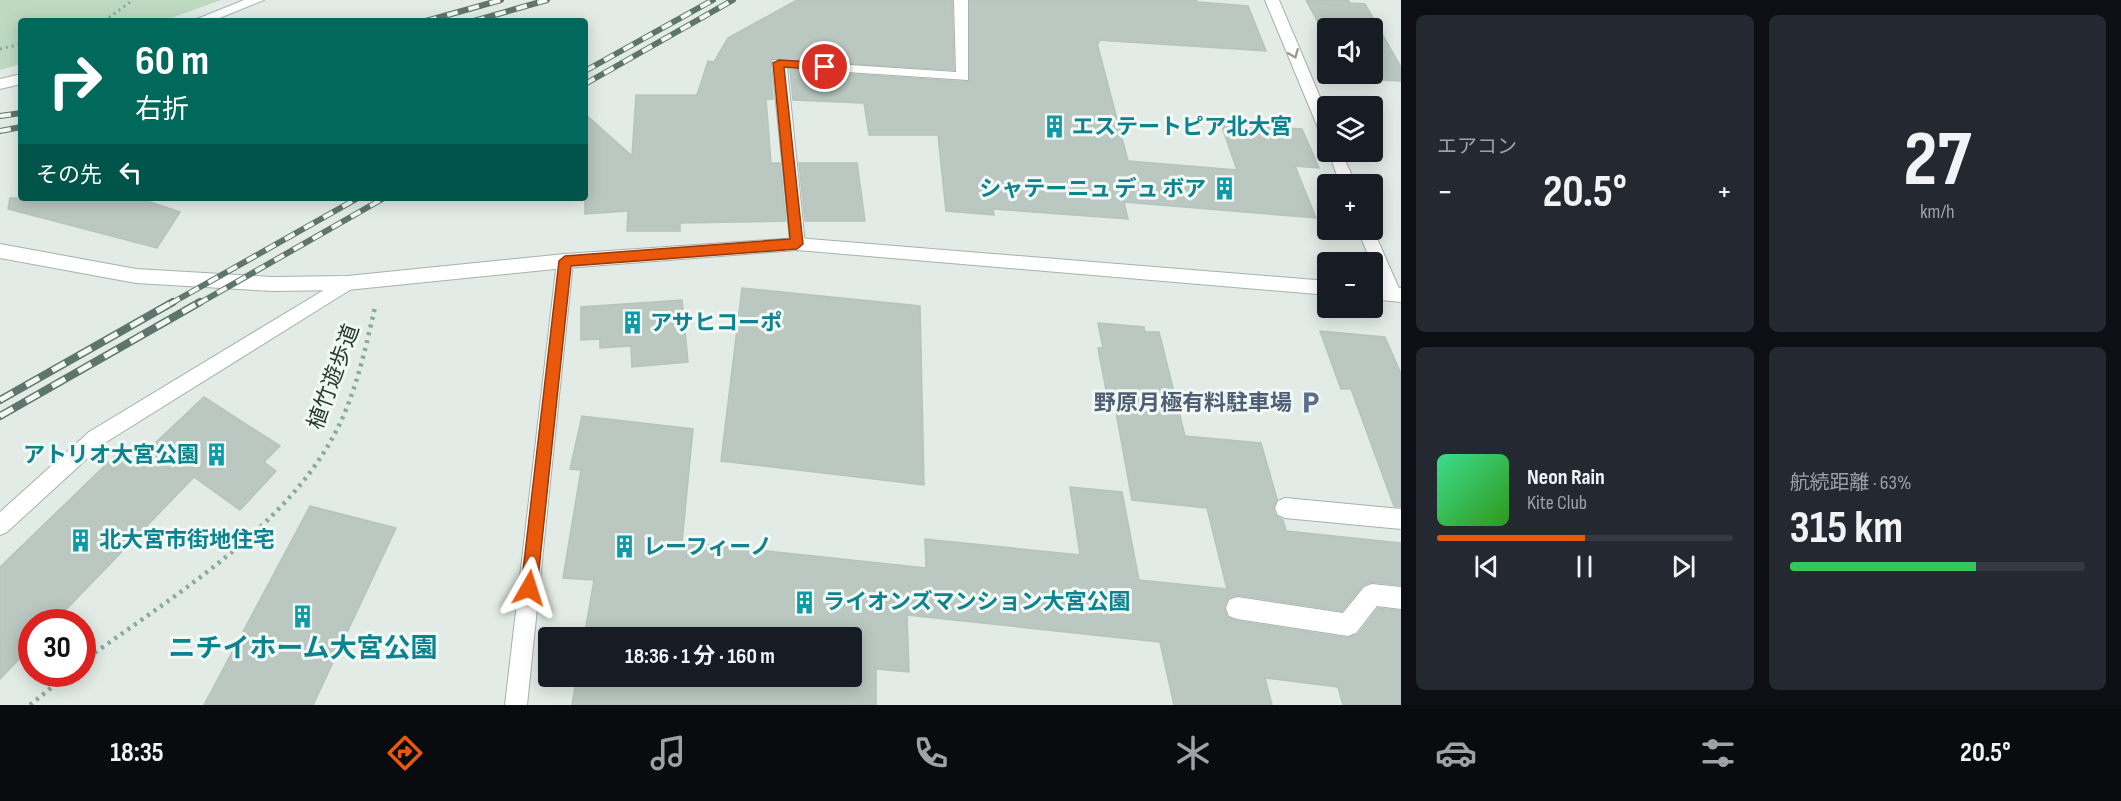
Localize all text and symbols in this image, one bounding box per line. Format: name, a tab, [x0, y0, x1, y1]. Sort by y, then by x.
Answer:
map controls	[1317, 18, 1383, 318]
button: sound	[1317, 18, 1383, 84]
text: 60 m	[135, 36, 209, 87]
pin	[799, 41, 850, 92]
icon: right	[36, 42, 114, 120]
one-way arrow	[1287, 48, 1299, 59]
icon: arrive	[808, 50, 841, 83]
text: 右折	[135, 94, 189, 126]
button: layers	[1317, 96, 1383, 162]
building icon: エステートピア北大宮	[1041, 114, 1067, 140]
place label: エステートピア北大宮	[1072, 114, 1292, 141]
text: 27	[1903, 114, 1971, 207]
text: エアコン	[1437, 135, 1517, 159]
icon: left	[114, 156, 147, 189]
text: その先	[36, 162, 102, 189]
text: 20.5°	[1543, 165, 1627, 220]
text: −	[1437, 172, 1453, 212]
text: +	[1716, 172, 1732, 212]
button: +	[1317, 174, 1383, 240]
place label: シャテーニュ デュ ボア	[979, 176, 1206, 203]
building icon: シャテーニュ デュ ボア	[1211, 176, 1237, 202]
text: km/h	[1920, 200, 1955, 224]
button: −	[1317, 252, 1383, 318]
building icon: アサヒコーポ	[619, 310, 645, 336]
place label: アサヒコーポ	[650, 310, 782, 337]
street label: 植竹遊歩道	[303, 321, 365, 433]
place label: 野原月極有料駐車場	[1094, 390, 1292, 417]
parking icon: 野原月極有料駐車場	[1297, 390, 1323, 416]
place label: アトリオ大宮公園	[23, 442, 199, 469]
building icon: アトリオ大宮公園	[204, 442, 230, 468]
text: Neon Rain	[1527, 464, 1605, 491]
text: 航続距離 · 63%	[1790, 471, 1911, 495]
text: Kite Club	[1527, 491, 1587, 515]
text: 315 km	[1790, 501, 1903, 556]
building icon: 北大宮市街地住宅	[68, 527, 94, 553]
place label: 北大宮市街地住宅	[99, 527, 275, 554]
building icon: レーフィーノ	[612, 534, 638, 560]
place label: レーフィーノ	[643, 534, 772, 561]
icon: previous	[1470, 550, 1503, 583]
icon: pause	[1568, 550, 1601, 583]
icon: next	[1667, 550, 1700, 583]
position arrow	[497, 556, 561, 620]
building icon: ライオンズマンション大宮公園	[792, 589, 818, 615]
place label: ライオンズマンション大宮公園	[823, 589, 1131, 616]
building icon: ニチイホーム大宮公園	[290, 604, 316, 630]
speed limit sign: 30	[18, 609, 96, 687]
place label: ニチイホーム大宮公園	[168, 633, 438, 665]
text: 18:36 · 1 分 · 160 m	[625, 643, 775, 670]
icon: directions	[384, 732, 426, 774]
icon: music	[647, 732, 689, 774]
icon: phone	[910, 732, 952, 774]
icon: climate	[1172, 732, 1214, 774]
icon: car	[1435, 732, 1477, 774]
icon: filters	[1697, 732, 1739, 774]
text: 18:35	[110, 737, 164, 769]
text: 20.5°	[1960, 737, 2011, 769]

